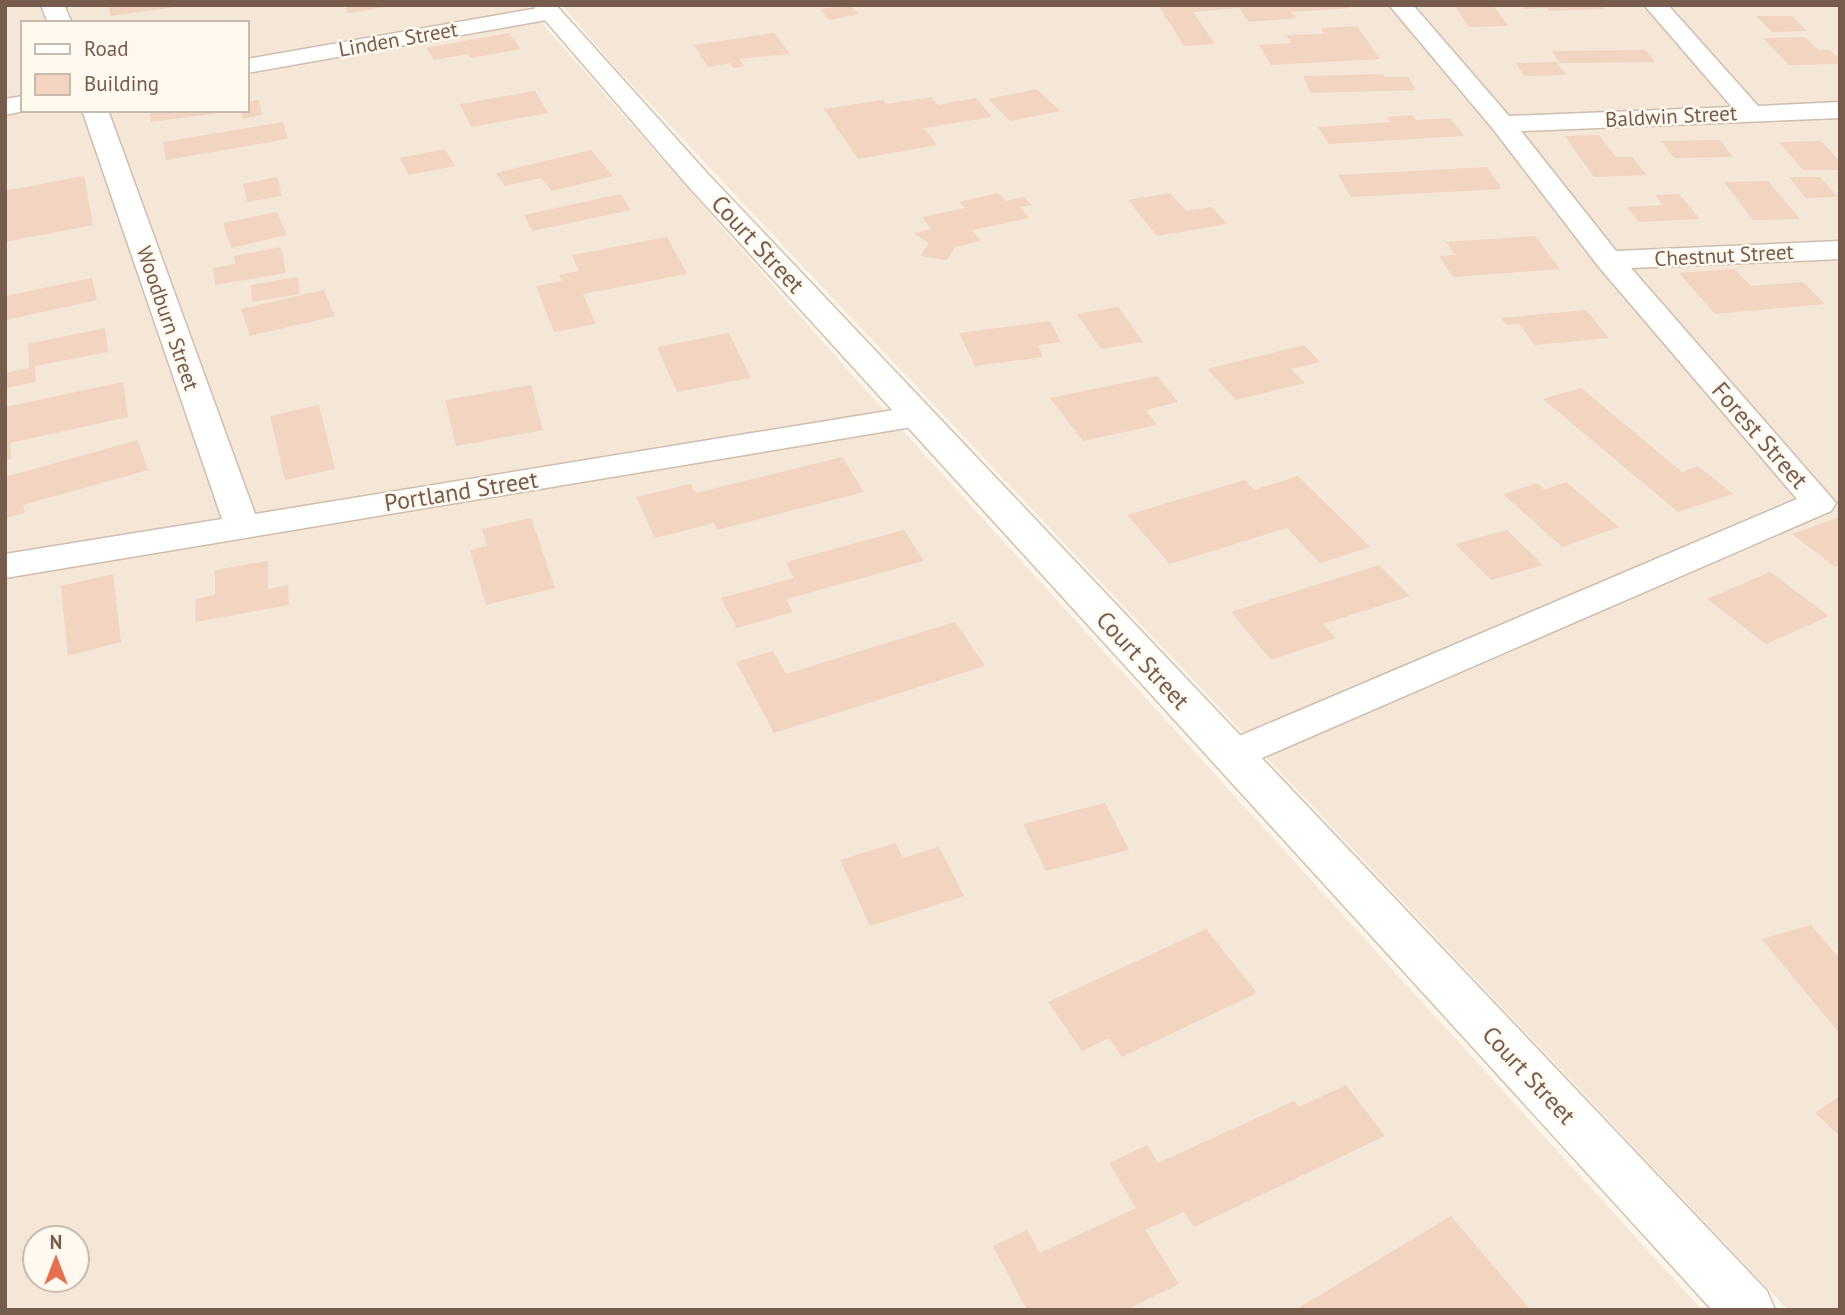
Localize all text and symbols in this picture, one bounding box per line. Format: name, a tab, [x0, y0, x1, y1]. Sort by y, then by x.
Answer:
street label: Linden Street	[336, 15, 460, 63]
legend	[21, 21, 248, 112]
text: Road	[84, 35, 128, 62]
text: Building	[84, 70, 159, 97]
street label: Baldwin Street	[1604, 99, 1738, 133]
street label: Court Street	[705, 188, 811, 300]
street label: Chestnut Street	[1654, 238, 1794, 272]
street label: Woodburn Street	[131, 242, 205, 394]
street label: Forest Street	[1705, 375, 1815, 495]
street label: Portland Street	[382, 464, 540, 518]
street label: Court Street	[1090, 604, 1196, 716]
street label: Court Street	[1476, 1019, 1582, 1131]
north arrow	[21, 1224, 91, 1294]
text: N	[50, 1230, 62, 1254]

